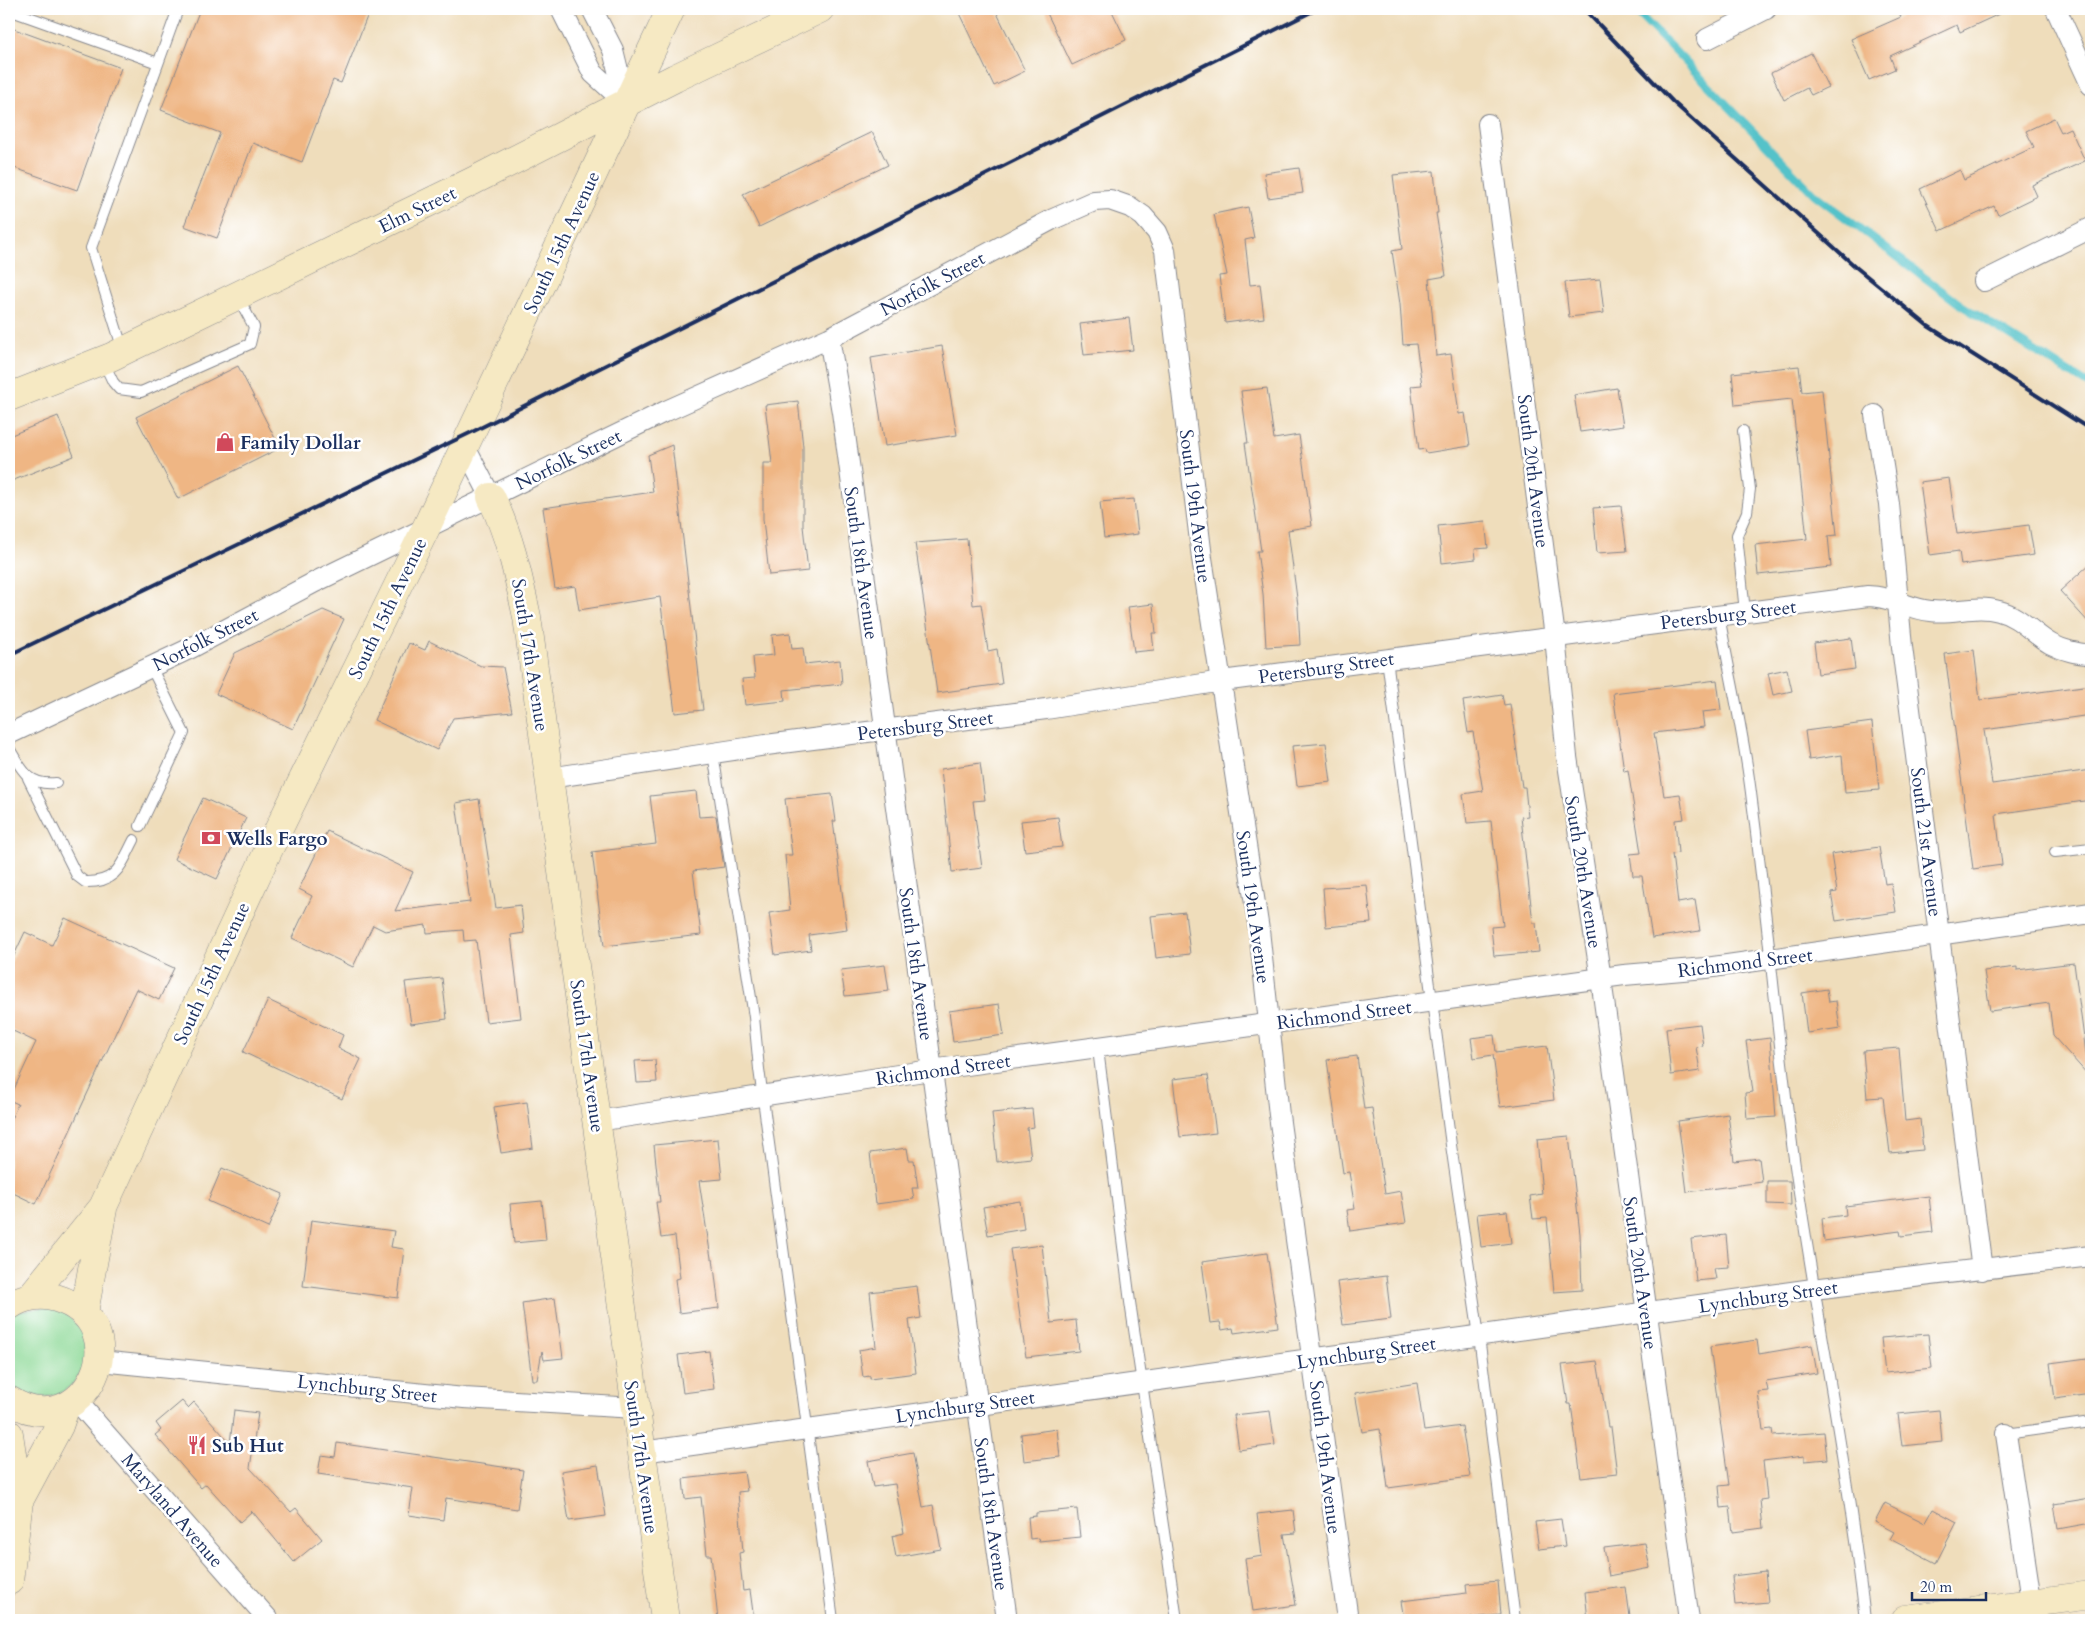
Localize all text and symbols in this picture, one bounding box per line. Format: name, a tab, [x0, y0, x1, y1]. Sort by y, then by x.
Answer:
street label: South 15th Avenue	[518, 167, 606, 318]
street label: Elm Street	[374, 180, 461, 240]
street label: Norfolk Street	[875, 245, 989, 322]
street label: South 20th Avenue	[1511, 393, 1555, 549]
street label: Norfolk Street	[511, 423, 626, 497]
street label: South 19th Avenue	[1173, 428, 1217, 584]
place label: Family Dollar	[240, 430, 361, 456]
shop icon: Family Dollar	[214, 431, 236, 453]
street label: South 18th Avenue	[837, 485, 885, 641]
street label: South 15th Avenue	[342, 533, 433, 684]
street label: South 17th Avenue	[505, 577, 555, 733]
street label: Petersburg Street	[1659, 594, 1798, 636]
street label: Norfolk Street	[148, 602, 263, 678]
street label: Petersburg Street	[1257, 646, 1396, 690]
street label: Petersburg Street	[856, 705, 995, 747]
street label: South 21st Avenue	[1904, 766, 1948, 918]
street label: South 20th Avenue	[1558, 794, 1608, 950]
place label: Wells Fargo	[225, 826, 328, 852]
bank icon: Wells Fargo	[200, 827, 222, 849]
street label: South 19th Avenue	[1229, 829, 1277, 985]
street label: South 18th Avenue	[892, 886, 940, 1042]
street label: South 15th Avenue	[168, 898, 256, 1049]
street label: Richmond Street	[1676, 942, 1814, 984]
street label: South 17th Avenue	[563, 978, 611, 1134]
street label: Richmond Street	[1275, 994, 1413, 1036]
street label: Richmond Street	[874, 1048, 1012, 1092]
street label: South 20th Avenue	[1616, 1195, 1664, 1351]
street label: Lynchburg Street	[1697, 1274, 1839, 1320]
street label: Lynchburg Street	[1295, 1330, 1437, 1376]
street label: Lynchburg Street	[296, 1369, 438, 1409]
street label: South 17th Avenue	[617, 1379, 665, 1535]
street label: South 19th Avenue	[1303, 1379, 1347, 1535]
street label: Lynchburg Street	[894, 1384, 1036, 1430]
place label: Sub Hut	[212, 1433, 284, 1459]
restaurant icon: Sub Hut	[186, 1434, 208, 1456]
street label: South 18th Avenue	[967, 1436, 1015, 1592]
street label: Maryland Avenue	[115, 1448, 229, 1573]
scale bar	[1912, 1569, 1986, 1601]
text: 20 m	[1920, 1577, 1952, 1597]

